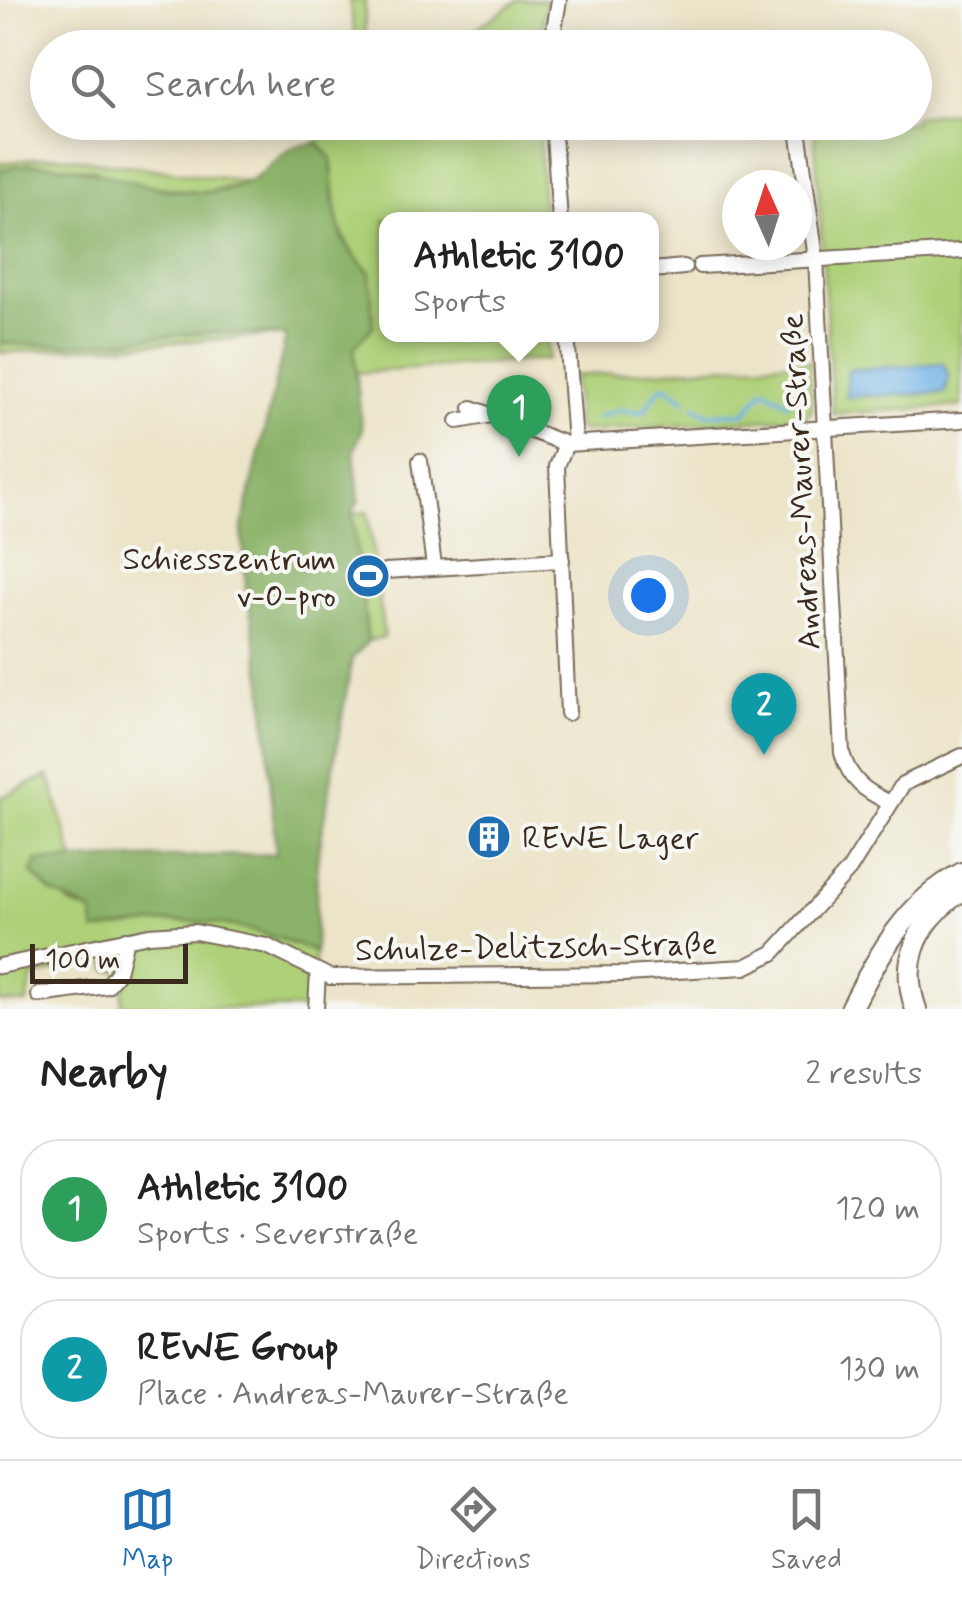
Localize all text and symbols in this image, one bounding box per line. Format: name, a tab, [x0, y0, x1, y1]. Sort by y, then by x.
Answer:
search box	[30, 30, 932, 140]
icon: search	[65, 58, 120, 113]
text: Search here	[145, 61, 336, 110]
north arrow	[722, 170, 812, 260]
popup	[379, 212, 659, 342]
text: Athletic 3100	[413, 232, 625, 281]
text: Sports	[413, 281, 506, 323]
street label: Andreas-Maurer-Straße	[772, 313, 832, 651]
pin: 1	[486, 374, 552, 457]
place label: Schiesszentrum v-0-pro	[123, 539, 336, 618]
sports icon: Schiesszentrum v-0-pro	[345, 553, 391, 599]
your location	[623, 570, 674, 621]
pin: 2	[732, 672, 796, 755]
building icon: REWE Lager	[466, 814, 512, 860]
place label: REWE Lager	[522, 818, 699, 860]
street label: Schulze-Delitzsch-Straße	[355, 924, 717, 972]
scale bar	[30, 939, 188, 984]
text: 100 m	[45, 943, 120, 980]
text: Nearby	[40, 1047, 168, 1102]
text: 2 results	[805, 1053, 922, 1095]
text: Athletic 3100	[137, 1164, 348, 1213]
text: 1	[67, 1188, 82, 1230]
text: 120 m	[835, 1188, 920, 1230]
text: Sports · Severstraße	[137, 1213, 418, 1255]
text: REWE Group	[137, 1324, 339, 1373]
text: 2	[67, 1348, 82, 1390]
text: 130 m	[839, 1348, 920, 1390]
text: Place · Andreas-Maurer-Straße	[137, 1373, 569, 1415]
tab: Map	[120, 1482, 175, 1579]
tab: Directions	[416, 1482, 531, 1579]
tab: Saved	[771, 1482, 842, 1579]

